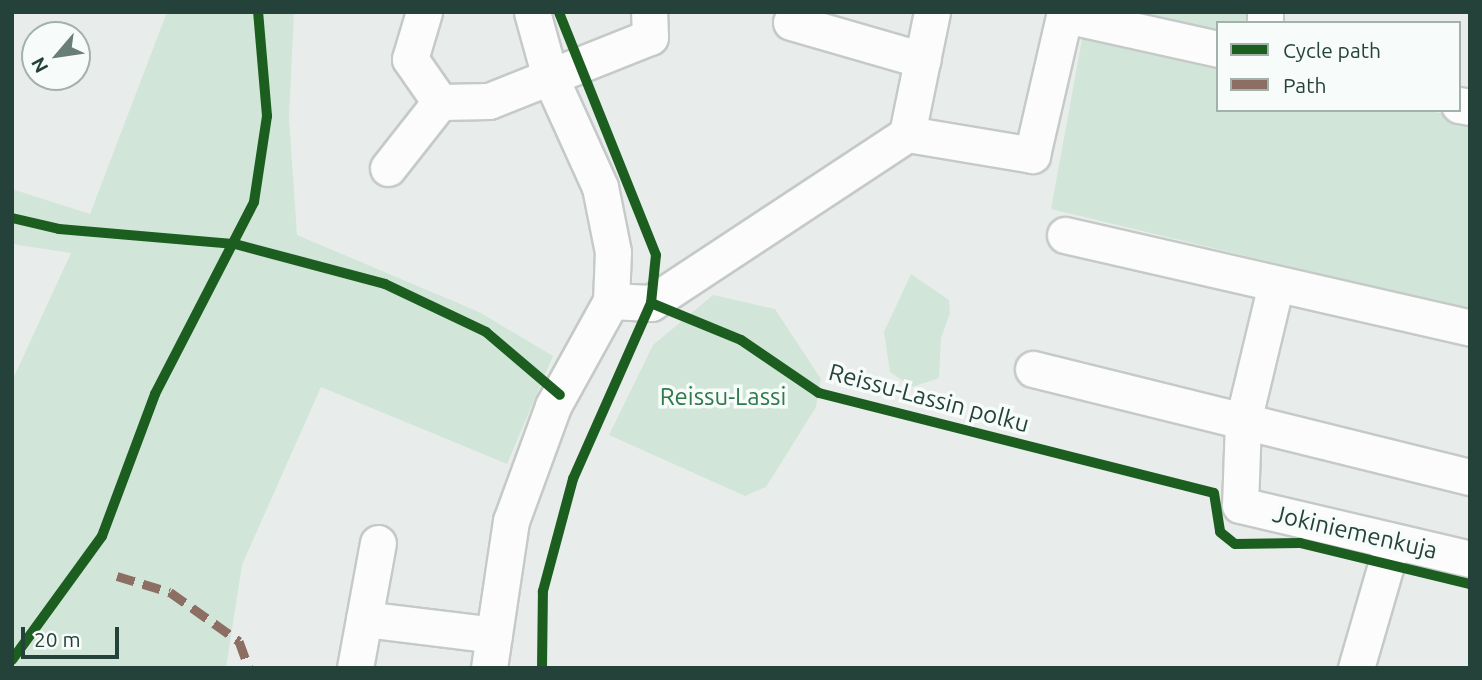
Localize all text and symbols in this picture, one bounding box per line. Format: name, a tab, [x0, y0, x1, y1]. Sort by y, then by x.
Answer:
north arrow	[21, 21, 91, 91]
legend	[1216, 21, 1461, 112]
text: Cycle path	[1283, 38, 1381, 62]
text: N	[26, 54, 52, 77]
text: Path	[1283, 73, 1326, 97]
street label: Reissu-Lassin polku	[826, 357, 1032, 439]
park label: Reissu-Lassi	[660, 383, 786, 411]
street label: Jokiniemenkuja	[1270, 499, 1440, 565]
scale bar	[24, 614, 122, 658]
text: 20 m	[34, 627, 81, 651]

